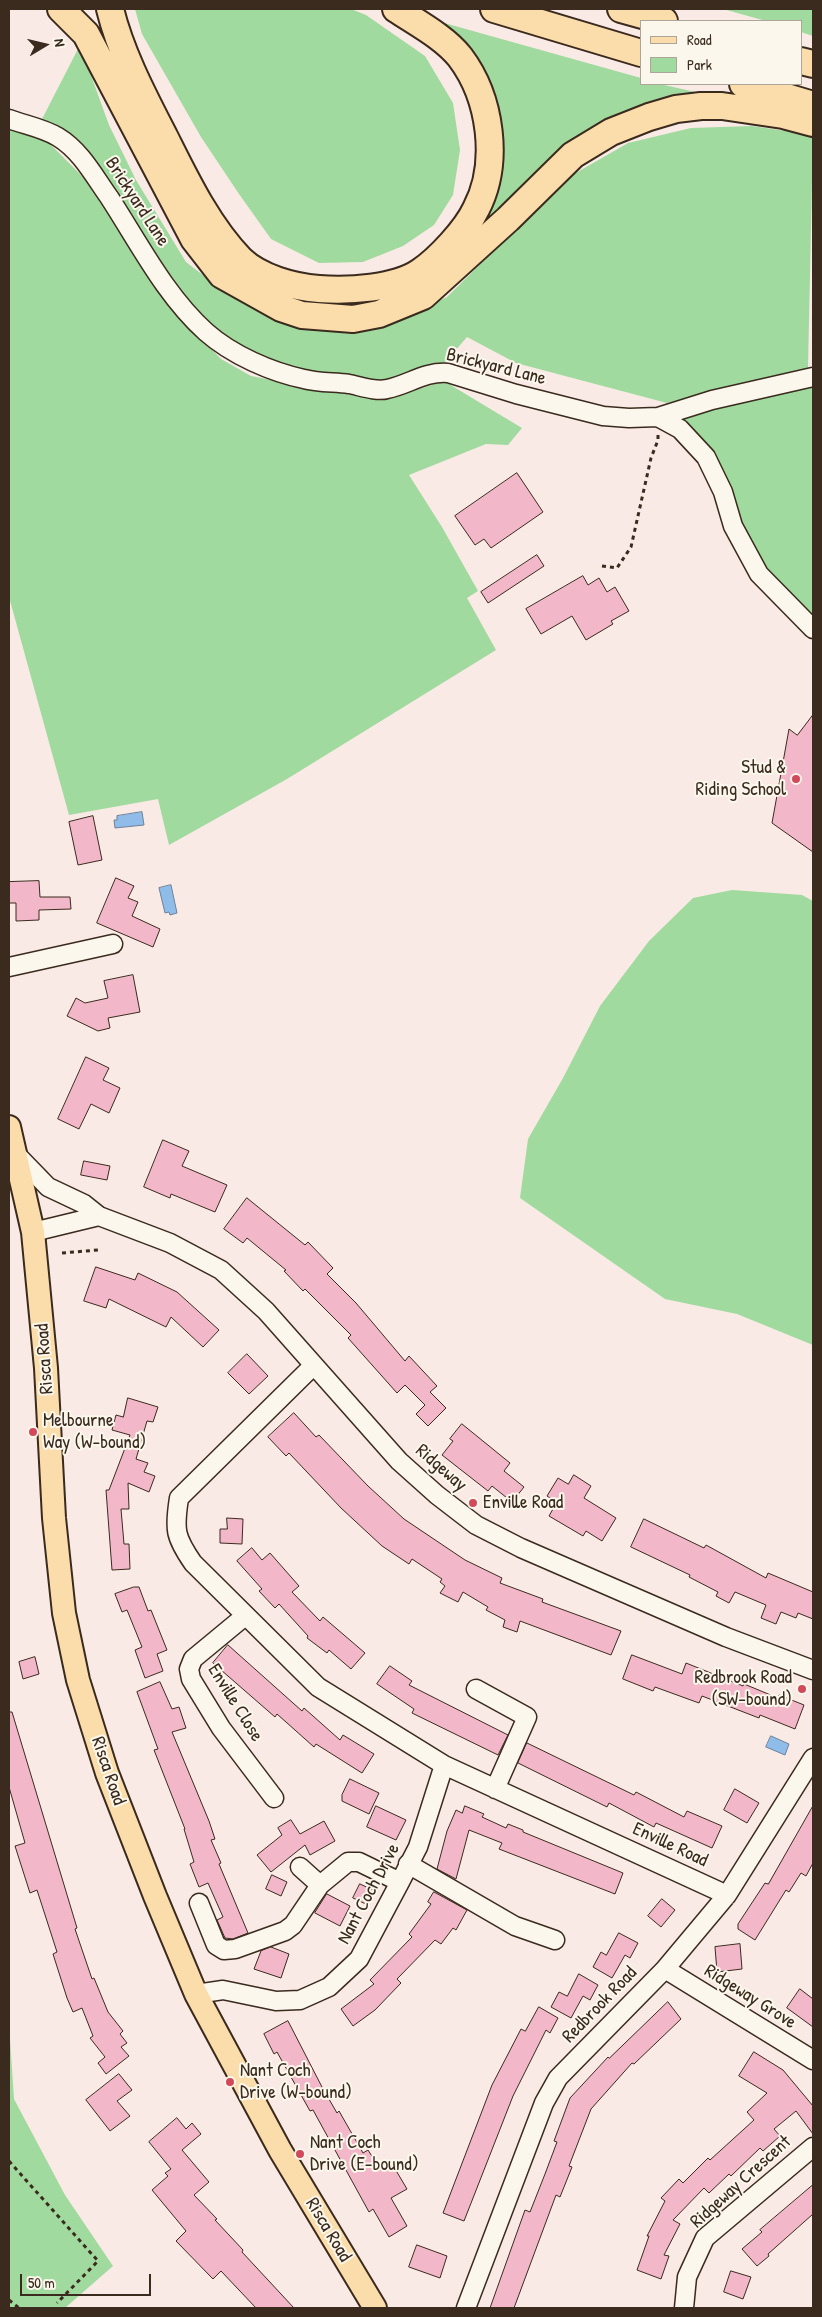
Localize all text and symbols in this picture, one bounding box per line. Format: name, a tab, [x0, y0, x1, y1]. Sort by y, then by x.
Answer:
north arrow	[20, 20, 70, 70]
legend	[640, 20, 802, 85]
text: Road	[687, 29, 712, 50]
text: N	[50, 37, 70, 48]
text: Park	[687, 54, 712, 75]
street label: Brickyard Lane	[100, 153, 174, 251]
street label: Brickyard Lane	[444, 344, 548, 390]
place label: Stud & Riding School	[696, 757, 786, 801]
marker: Stud & Riding School	[790, 773, 802, 785]
street label: Risca Road	[31, 1323, 59, 1395]
place label: Melbourne Way (W-bound)	[43, 1410, 146, 1454]
marker: Melbourne Way (W-bound)	[27, 1426, 39, 1438]
street label: Ridgeway	[411, 1440, 471, 1496]
place label: Enville Road	[483, 1492, 563, 1514]
marker: Enville Road	[467, 1497, 479, 1509]
street label: Enville Close	[202, 1660, 268, 1746]
place label: Redbrook Road (SW-bound)	[695, 1667, 792, 1711]
marker: Redbrook Road (SW-bound)	[796, 1683, 808, 1695]
street label: Risca Road	[86, 1734, 130, 1808]
street label: Enville Road	[629, 1818, 711, 1872]
street label: Nant Coch Drive	[333, 1840, 405, 1948]
street label: Ridgeway Grove	[700, 1960, 800, 2034]
street label: Redbrook Road	[558, 1962, 642, 2048]
place label: Nant Coch Drive (W-bound)	[240, 2060, 352, 2104]
marker: Nant Coch Drive (W-bound)	[224, 2076, 236, 2088]
street label: Ridgeway Crescent	[686, 2131, 796, 2233]
place label: Nant Coch Drive (E-bound)	[310, 2132, 419, 2176]
marker: Nant Coch Drive (E-bound)	[294, 2148, 306, 2160]
street label: Risca Road	[300, 2194, 356, 2266]
scale bar	[22, 2264, 154, 2296]
text: 50 m	[28, 2272, 55, 2293]

